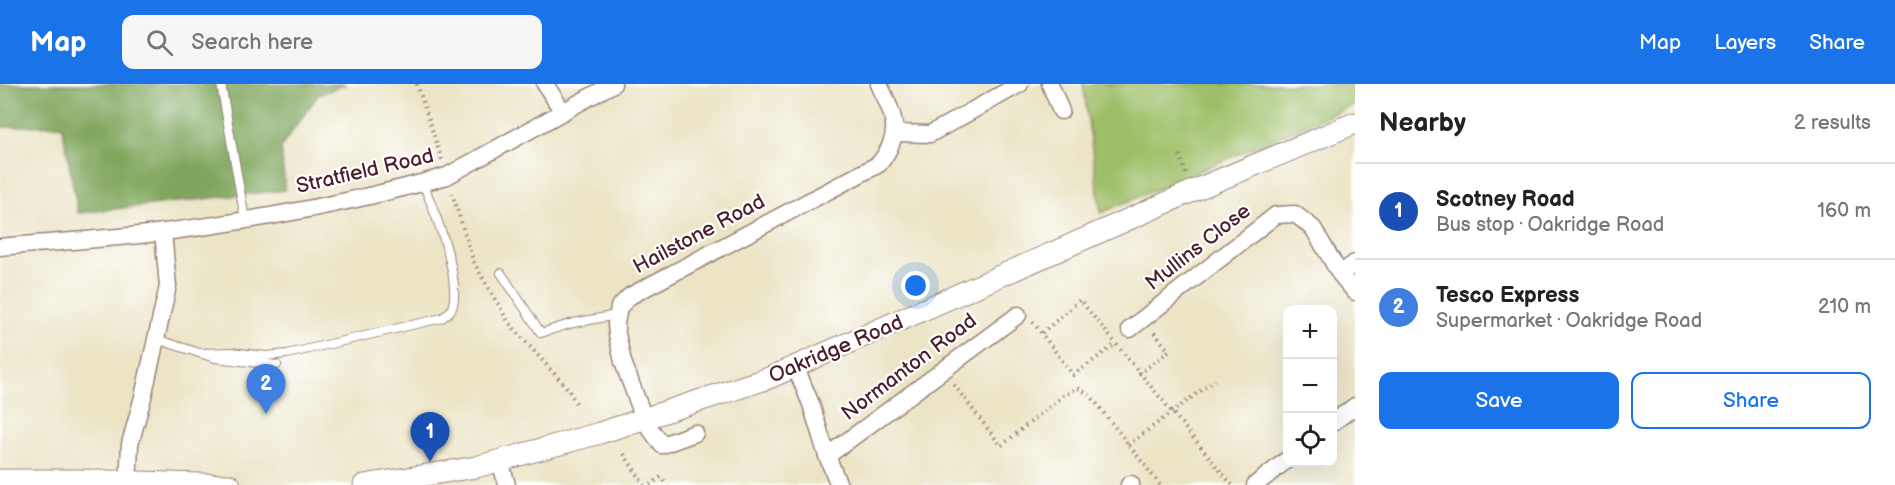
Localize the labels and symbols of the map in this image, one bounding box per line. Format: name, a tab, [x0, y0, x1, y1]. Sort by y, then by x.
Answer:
street label: Stratfield Road	[294, 143, 436, 199]
street label: Hailstone Road	[629, 189, 769, 279]
street label: Mullins Close	[1141, 198, 1255, 296]
your location	[901, 271, 930, 300]
street label: Normanton Road	[837, 308, 981, 426]
street label: Oakridge Road	[765, 309, 907, 389]
pin: 2	[246, 364, 286, 414]
pin: 1	[410, 412, 450, 462]

